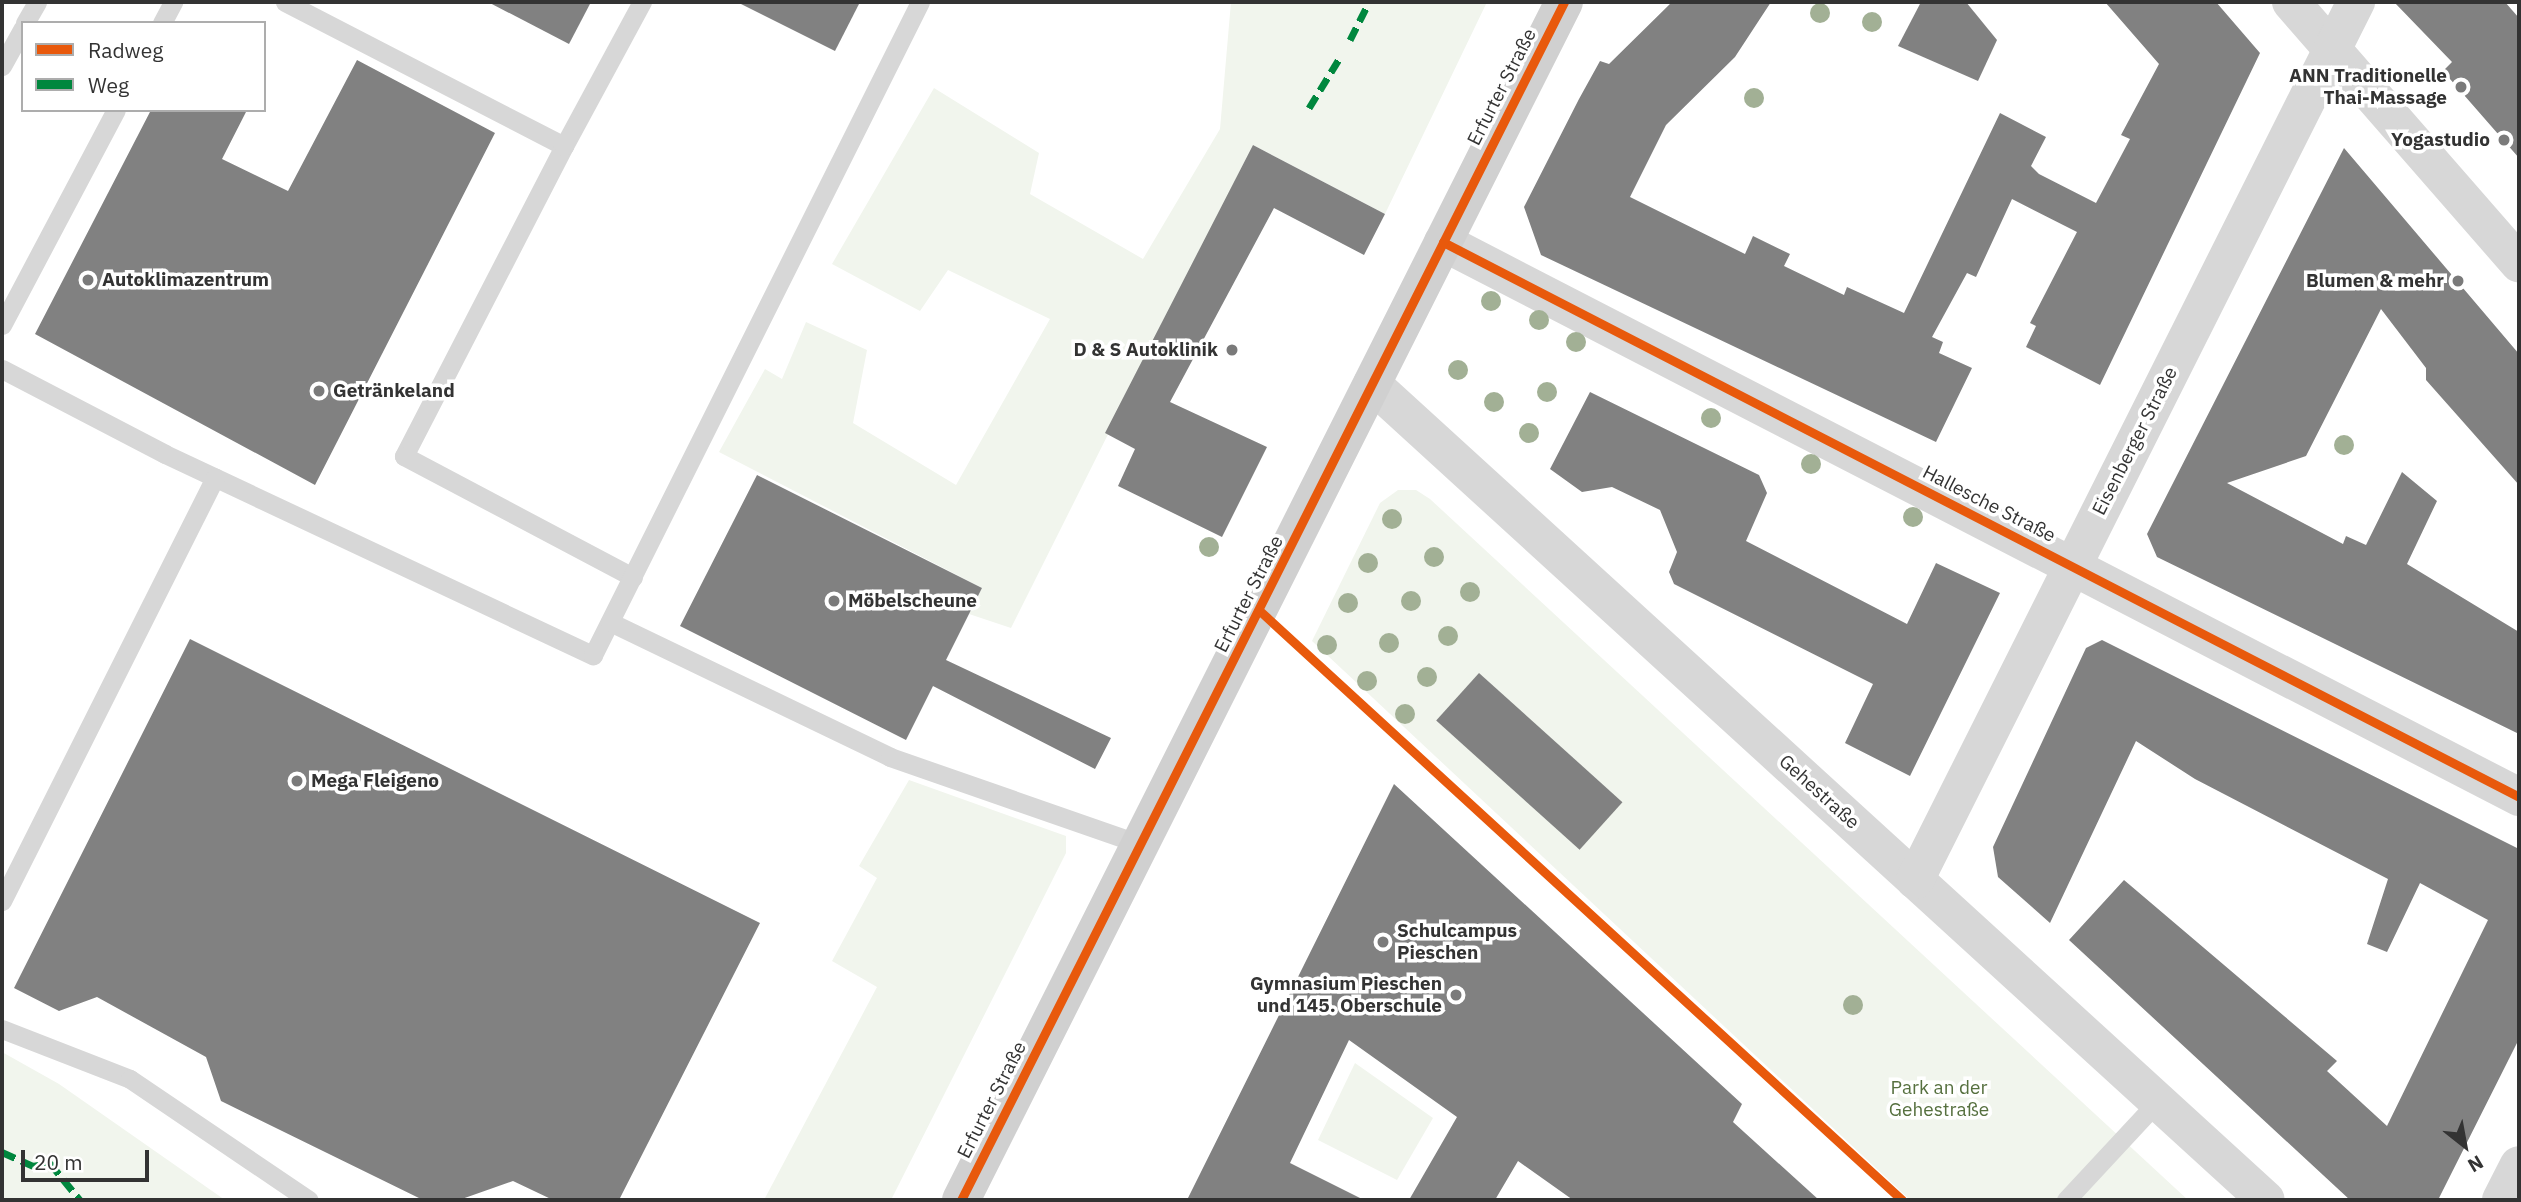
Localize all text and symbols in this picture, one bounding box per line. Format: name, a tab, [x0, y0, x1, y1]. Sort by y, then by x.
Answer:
legend	[21, 21, 266, 112]
street label: Erfurter Straße	[1463, 25, 1541, 149]
text: Radweg	[88, 36, 163, 64]
place label: ANN Traditionelle Thai-Massage	[2289, 65, 2447, 109]
text: Weg	[88, 71, 129, 99]
marker: ANN Traditionelle Thai-Massage	[2453, 79, 2469, 95]
place label: Yogastudio	[2391, 129, 2490, 151]
marker: Yogastudio	[2496, 132, 2512, 148]
place label: Autoklimazentrum	[102, 269, 269, 291]
place label: Blumen & mehr	[2306, 270, 2444, 292]
marker: Autoklimazentrum	[80, 272, 96, 288]
marker: Blumen & mehr	[2450, 273, 2466, 289]
place label: D & S Autoklinik	[1074, 339, 1218, 361]
marker: D & S Autoklinik	[1224, 342, 1240, 358]
street label: Eisenberger Straße	[2088, 363, 2182, 519]
place label: Getränkeland	[333, 380, 455, 402]
marker: Getränkeland	[311, 383, 327, 399]
street label: Hallesche Straße	[1919, 461, 2059, 547]
street label: Erfurter Straße	[1210, 532, 1288, 656]
place label: Möbelscheune	[848, 590, 977, 612]
marker: Möbelscheune	[826, 593, 842, 609]
street label: Gehestraße	[1774, 750, 1864, 834]
place label: Mega Fleigeno	[311, 770, 439, 792]
marker: Mega Fleigeno	[289, 773, 305, 789]
place label: Schulcampus Pieschen	[1397, 920, 1517, 964]
marker: Schulcampus Pieschen	[1375, 934, 1391, 950]
place label: Gymnasium Pieschen und 145. Oberschule	[1250, 973, 1442, 1017]
marker: Gymnasium Pieschen und 145. Oberschule	[1448, 987, 1464, 1003]
street label: Erfurter Straße	[953, 1038, 1031, 1162]
park label: Park an der Gehestraße	[1889, 1077, 1989, 1121]
north arrow	[2430, 1111, 2500, 1181]
scale bar	[24, 1136, 152, 1180]
text: 20 m	[34, 1148, 83, 1176]
text: N	[2464, 1150, 2488, 1178]

